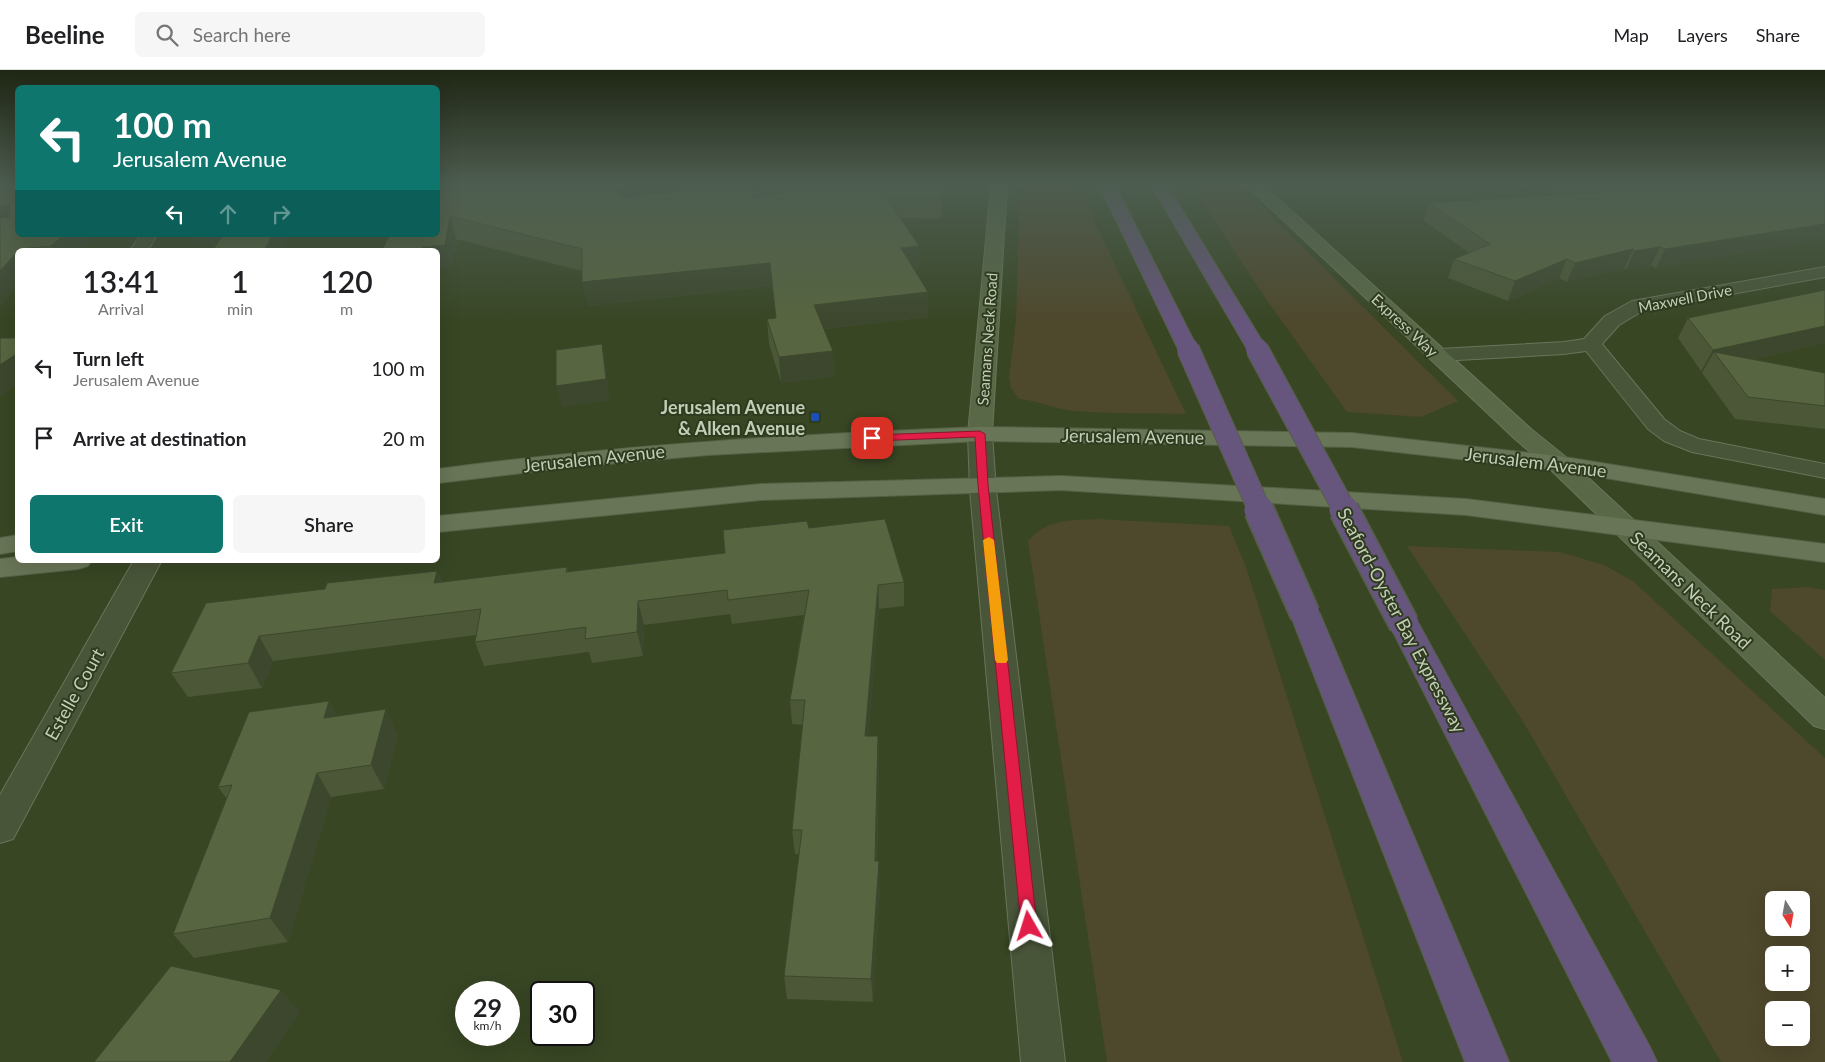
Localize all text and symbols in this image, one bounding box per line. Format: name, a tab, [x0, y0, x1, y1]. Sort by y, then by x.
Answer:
search box	[135, 12, 485, 57]
text: Beeline	[25, 20, 105, 49]
icon: search	[153, 21, 181, 49]
text: Search here	[193, 23, 291, 46]
text: Map	[1613, 24, 1649, 46]
text: Layers	[1677, 24, 1728, 46]
text: Share	[1756, 24, 1800, 46]
text: 100 m	[113, 103, 212, 145]
icon: left	[30, 105, 95, 170]
text: Jerusalem Avenue	[113, 145, 287, 172]
icon: left	[161, 200, 189, 228]
icon: ahead	[214, 200, 242, 228]
icon: right	[267, 200, 295, 228]
text: 13:41	[82, 263, 160, 299]
text: 1	[231, 263, 249, 299]
text: 120	[320, 263, 373, 299]
street label: Seamans Neck Road	[973, 272, 1001, 406]
street label: Maxwell Drive	[1637, 280, 1733, 316]
street label: Express Way	[1368, 290, 1442, 360]
text: Arrival	[98, 299, 144, 318]
text: min	[227, 299, 253, 318]
text: m	[340, 299, 353, 318]
text: Turn left	[73, 347, 144, 370]
icon: left	[30, 354, 58, 382]
text: 100 m	[371, 357, 425, 380]
text: Jerusalem Avenue	[73, 370, 199, 389]
place label: Jerusalem Avenue & Alken Avenue	[661, 396, 805, 439]
marker: Jerusalem Avenue & Alken Avenue	[809, 411, 821, 423]
pin	[851, 417, 893, 459]
icon: arrive	[30, 424, 58, 452]
icon: arrive	[858, 424, 886, 452]
street label: Jerusalem Avenue	[1062, 424, 1204, 448]
text: Arrive at destination	[73, 427, 246, 450]
text: 20 m	[382, 427, 425, 450]
street label: Jerusalem Avenue	[522, 440, 666, 476]
street label: Jerusalem Avenue	[1464, 442, 1608, 482]
button: Exit	[30, 495, 223, 553]
button: Share	[233, 495, 425, 553]
street label: Seaford-Oyster Bay Expressway	[1333, 504, 1471, 737]
street label: Seamans Neck Road	[1626, 527, 1756, 653]
street label: Estelle Court	[40, 644, 109, 744]
north arrow	[1765, 891, 1810, 936]
map controls	[1765, 891, 1810, 1046]
position arrow	[1002, 899, 1054, 951]
button: +	[1765, 946, 1810, 991]
speed limit sign: 30	[530, 981, 595, 1046]
text: 29	[473, 992, 502, 1022]
button: −	[1765, 1001, 1810, 1046]
text: km/h	[473, 1018, 502, 1033]

